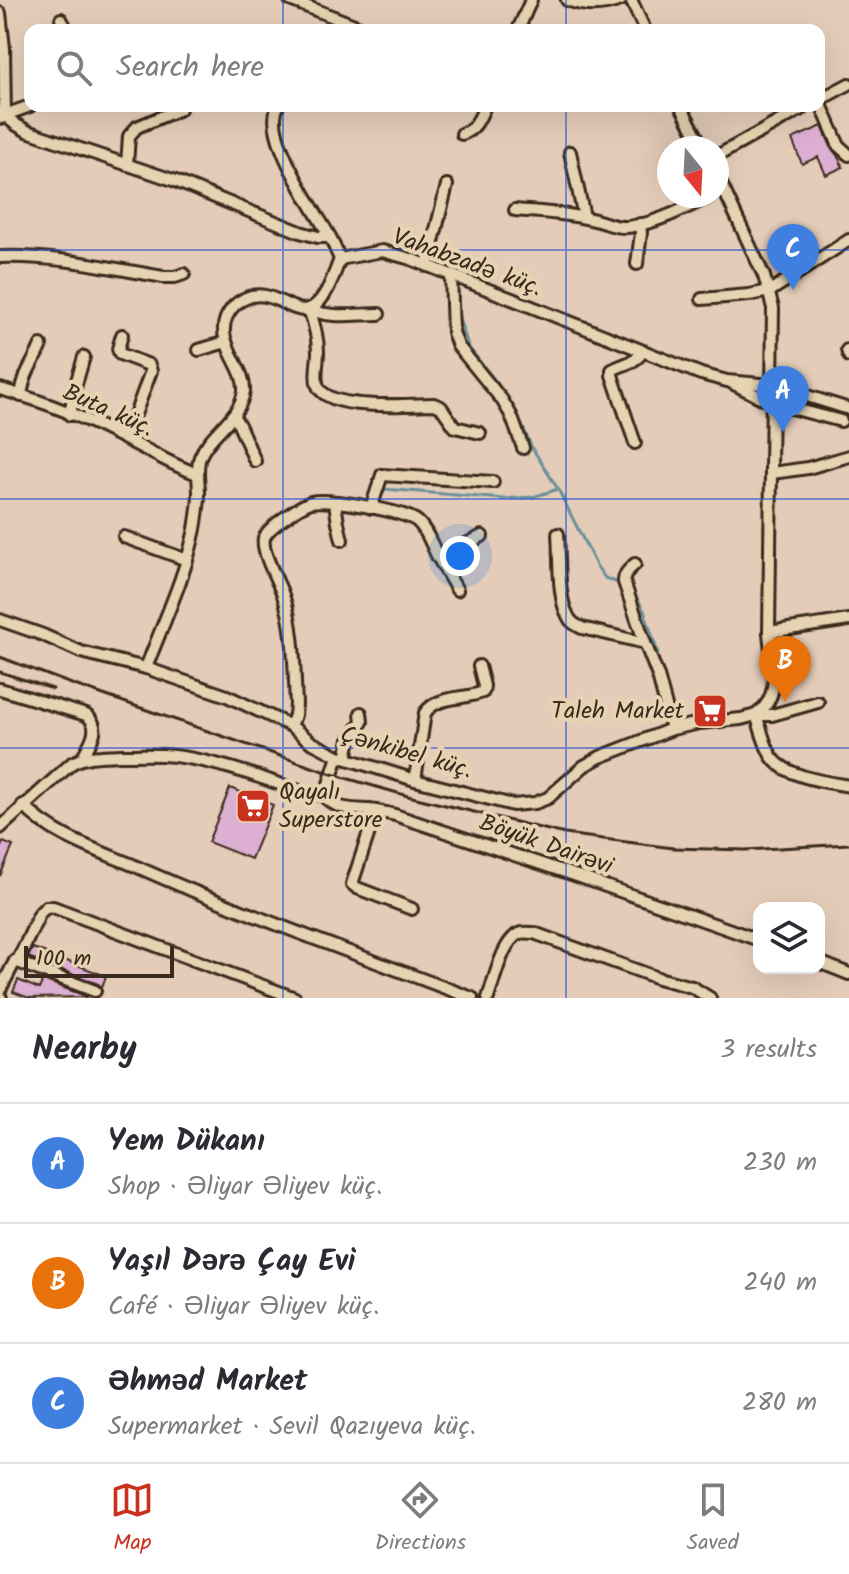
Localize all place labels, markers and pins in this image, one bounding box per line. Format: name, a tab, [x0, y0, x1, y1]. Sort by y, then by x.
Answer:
pin: C	[767, 224, 819, 290]
pin: A	[757, 366, 809, 432]
pin: B	[759, 636, 811, 702]
place label: Taleh Market	[551, 692, 685, 731]
supermarket icon: Taleh Market	[691, 692, 729, 730]
place label: Qayalı Superstore	[279, 773, 383, 840]
supermarket icon: Qayalı Superstore	[234, 787, 272, 825]

